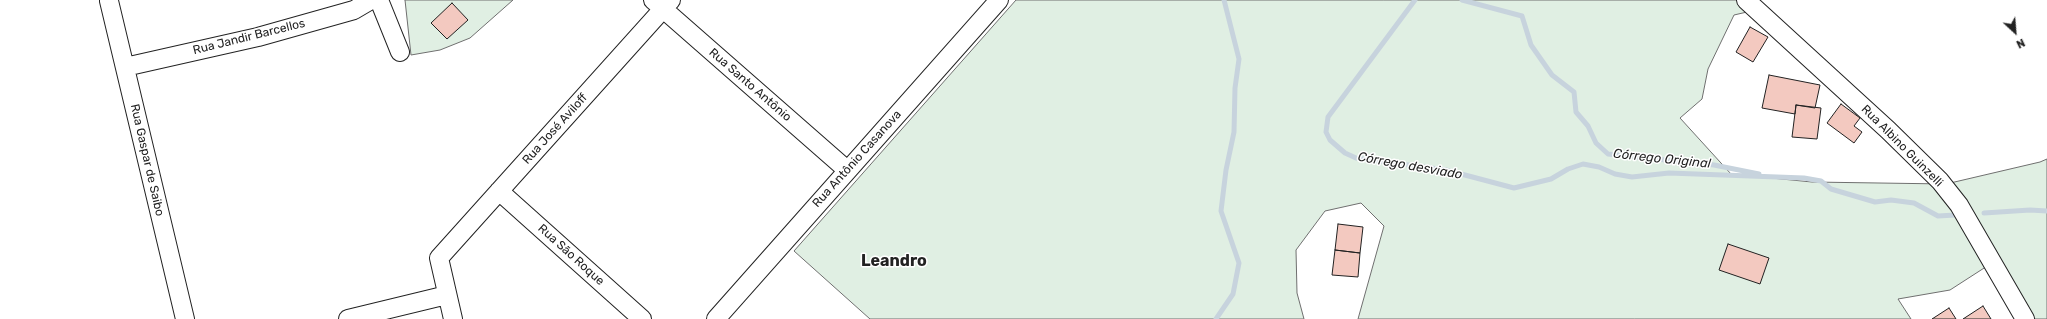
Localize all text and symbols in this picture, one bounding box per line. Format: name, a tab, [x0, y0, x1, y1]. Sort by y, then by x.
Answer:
north arrow	[1995, 12, 2035, 52]
street label: Rua Jandir Barcellos	[192, 16, 306, 58]
text: N	[2014, 36, 2027, 51]
street label: Rua Santo Antônio	[706, 45, 794, 125]
street label: Rua José Aviloff	[519, 91, 591, 167]
street label: Rua Albino Guinzelli	[1858, 102, 1946, 190]
street label: Rua Gaspar de Saibo	[127, 103, 167, 217]
street label: Rua Antônio Casanova	[810, 107, 904, 211]
water label: Córrego Original	[1612, 146, 1712, 172]
water label: Córrego desviado	[1356, 149, 1464, 183]
street label: Rua São Roque	[535, 221, 607, 289]
district label: Leandro	[861, 251, 927, 271]

